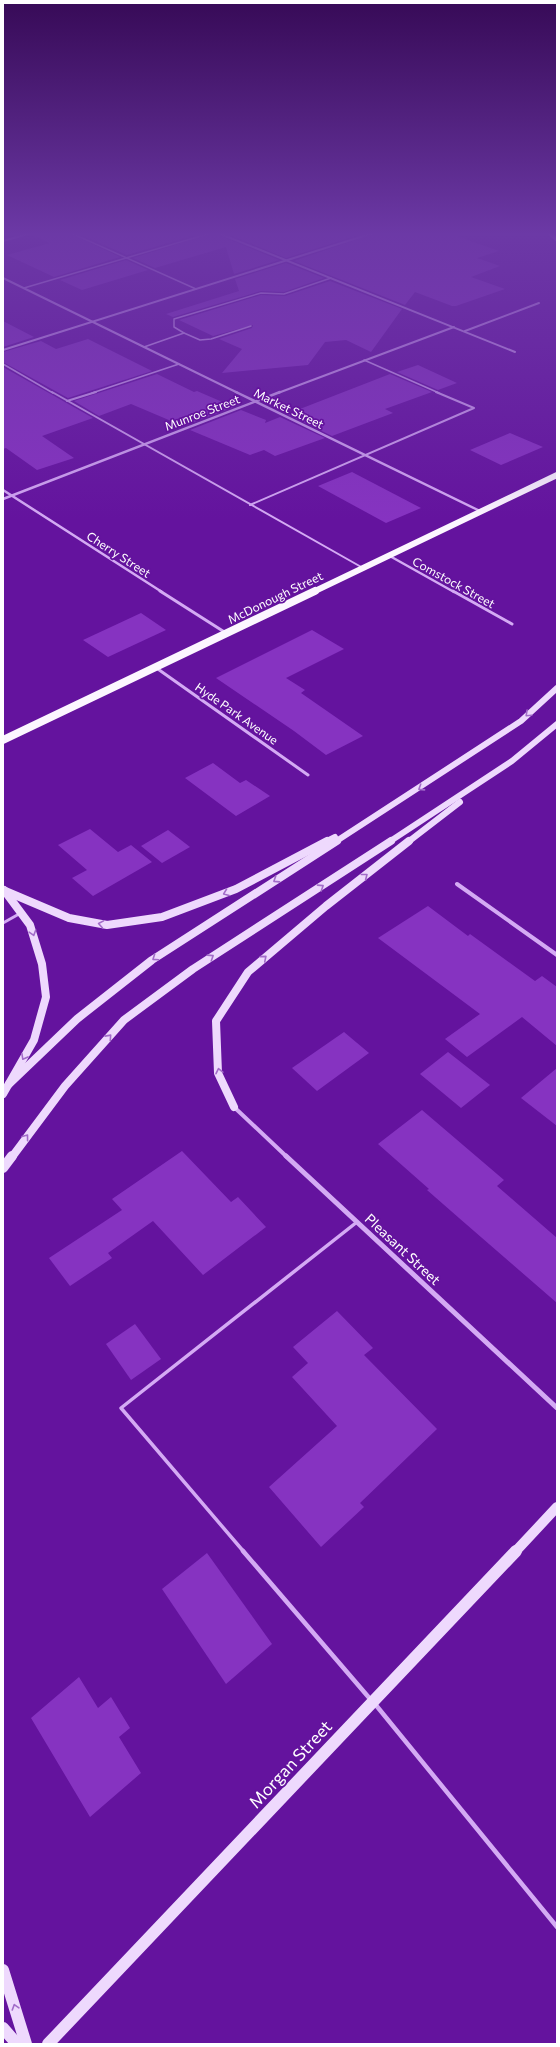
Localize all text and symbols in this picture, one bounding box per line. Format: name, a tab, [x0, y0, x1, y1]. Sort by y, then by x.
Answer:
street label: Market Street	[252, 385, 326, 431]
street label: Munroe Street	[162, 391, 242, 433]
street label: Cherry Street	[84, 528, 154, 580]
street label: Comstock Street	[410, 554, 498, 610]
street label: McDonough Street	[225, 568, 325, 626]
street label: Hyde Park Avenue	[193, 679, 281, 747]
one-way arrow	[525, 709, 533, 717]
one-way arrow	[418, 783, 425, 790]
one-way arrow	[360, 874, 367, 881]
one-way arrow	[273, 875, 280, 883]
one-way arrow	[317, 884, 324, 892]
one-way arrow	[222, 888, 229, 896]
one-way arrow	[98, 920, 104, 929]
one-way arrow	[28, 929, 37, 936]
one-way arrow	[152, 953, 159, 961]
one-way arrow	[207, 955, 214, 962]
one-way arrow	[260, 956, 267, 963]
one-way arrow	[105, 1034, 112, 1042]
one-way arrow	[21, 1053, 29, 1060]
one-way arrow	[216, 1068, 224, 1075]
one-way arrow	[22, 1134, 29, 1141]
street label: Pleasant Street	[362, 1210, 444, 1288]
street label: Morgan Street	[244, 1716, 336, 1812]
one-way arrow	[11, 2004, 20, 2011]

